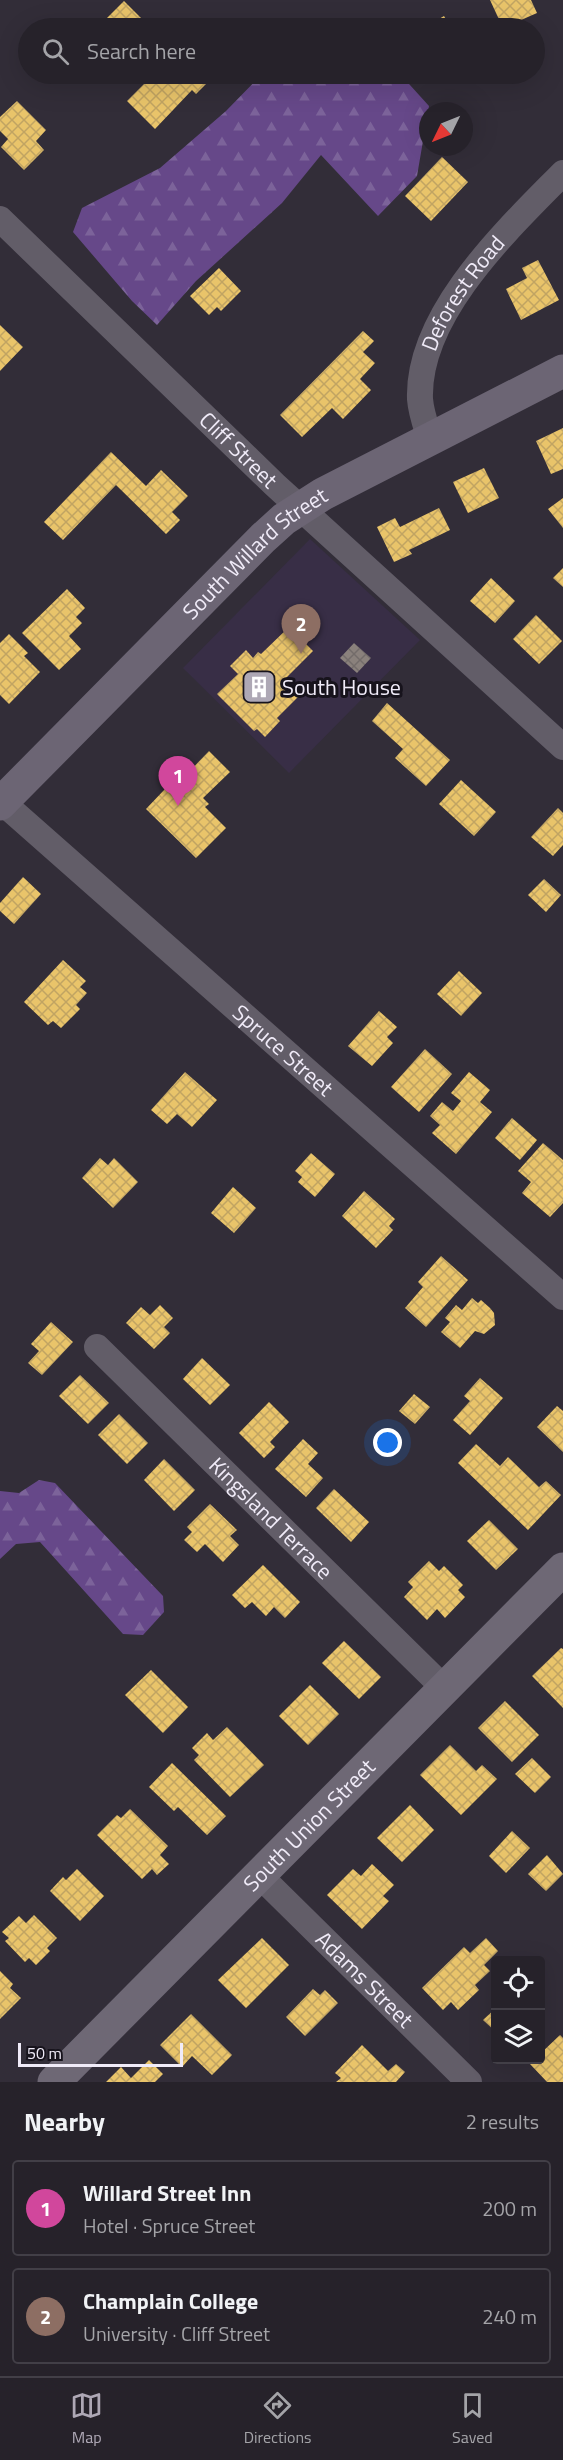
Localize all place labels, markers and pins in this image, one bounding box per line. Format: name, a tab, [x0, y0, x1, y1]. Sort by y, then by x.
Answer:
pin: 2	[282, 604, 320, 654]
building icon: South House	[241, 669, 277, 705]
place label: South House	[282, 670, 401, 704]
pin: 1	[158, 756, 198, 806]

